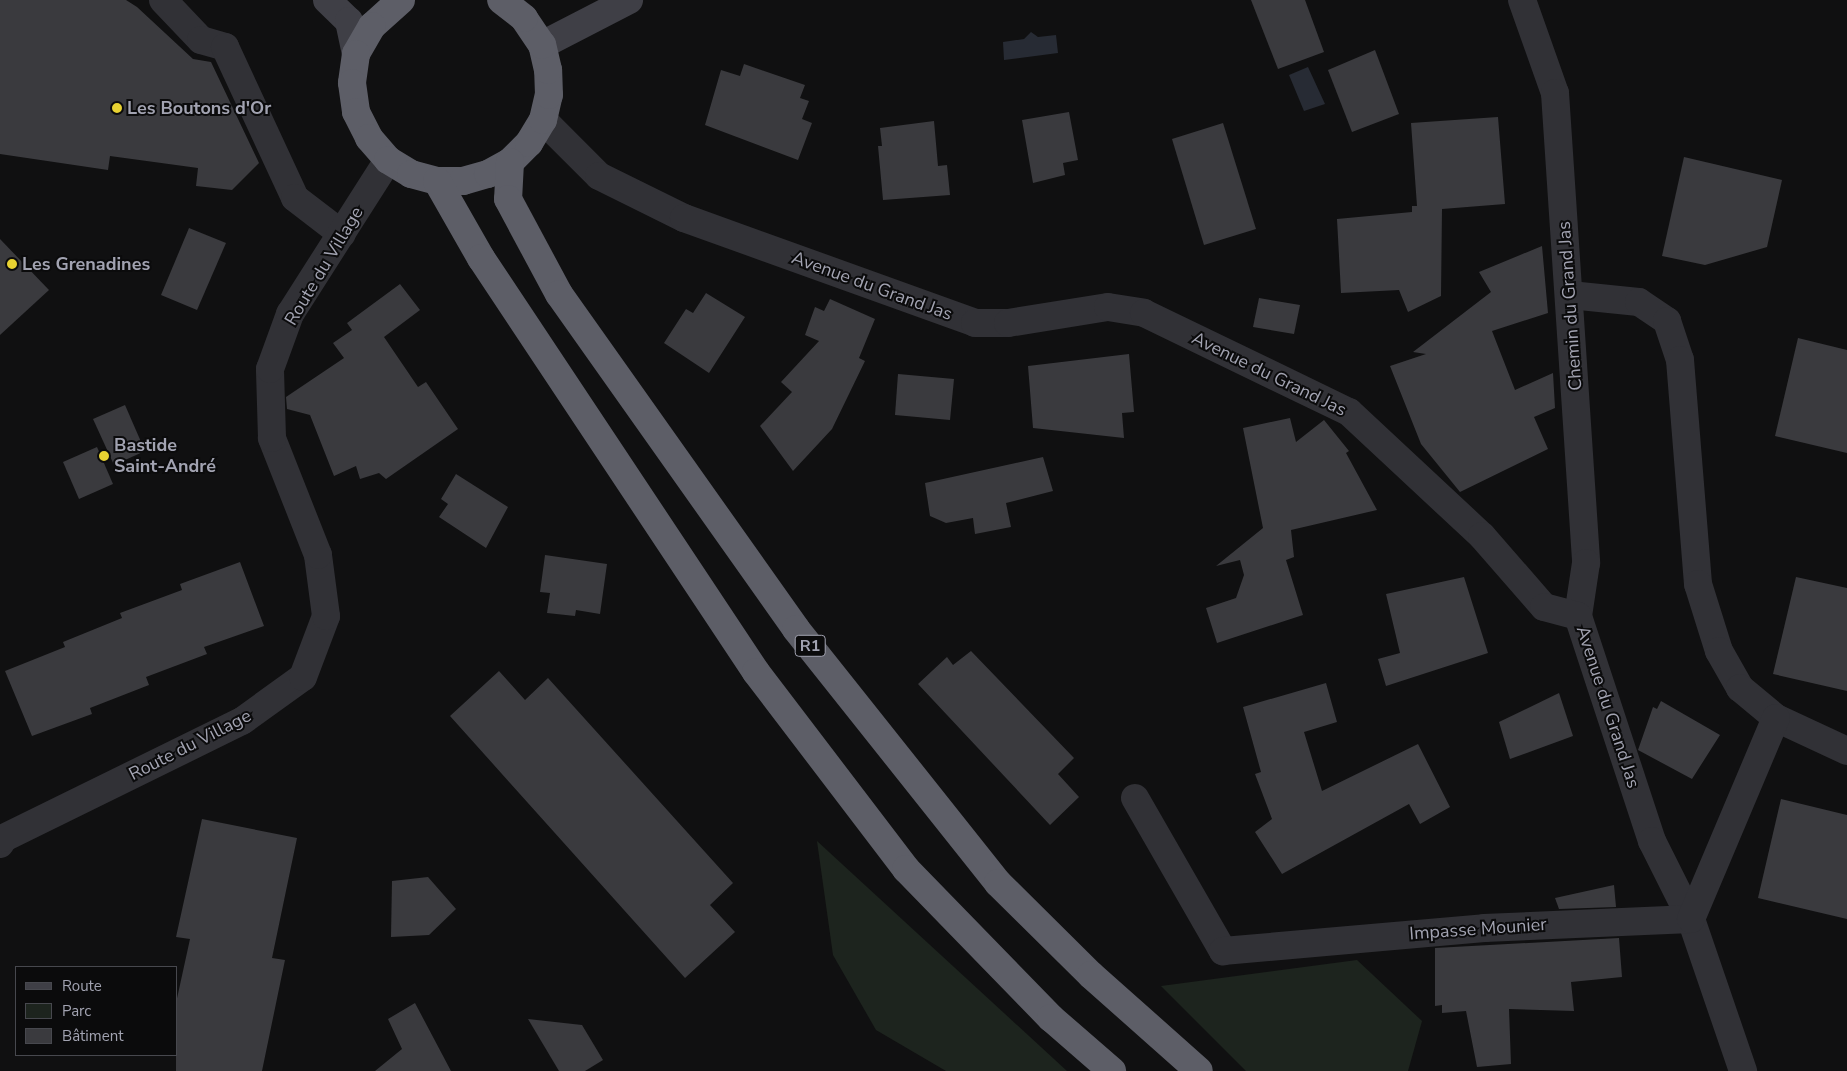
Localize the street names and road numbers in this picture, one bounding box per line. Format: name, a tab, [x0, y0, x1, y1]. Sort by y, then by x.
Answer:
street label: Route du Village	[280, 203, 368, 329]
street label: Chemin du Grand Jas	[1553, 221, 1587, 391]
street label: Avenue du Grand Jas	[789, 247, 955, 325]
street label: Avenue du Grand Jas	[1188, 327, 1350, 421]
street label: Avenue du Grand Jas	[1572, 623, 1644, 791]
road number: R1	[794, 632, 826, 659]
street label: Route du Village	[125, 705, 255, 785]
street label: Impasse Mounier	[1409, 913, 1547, 945]

